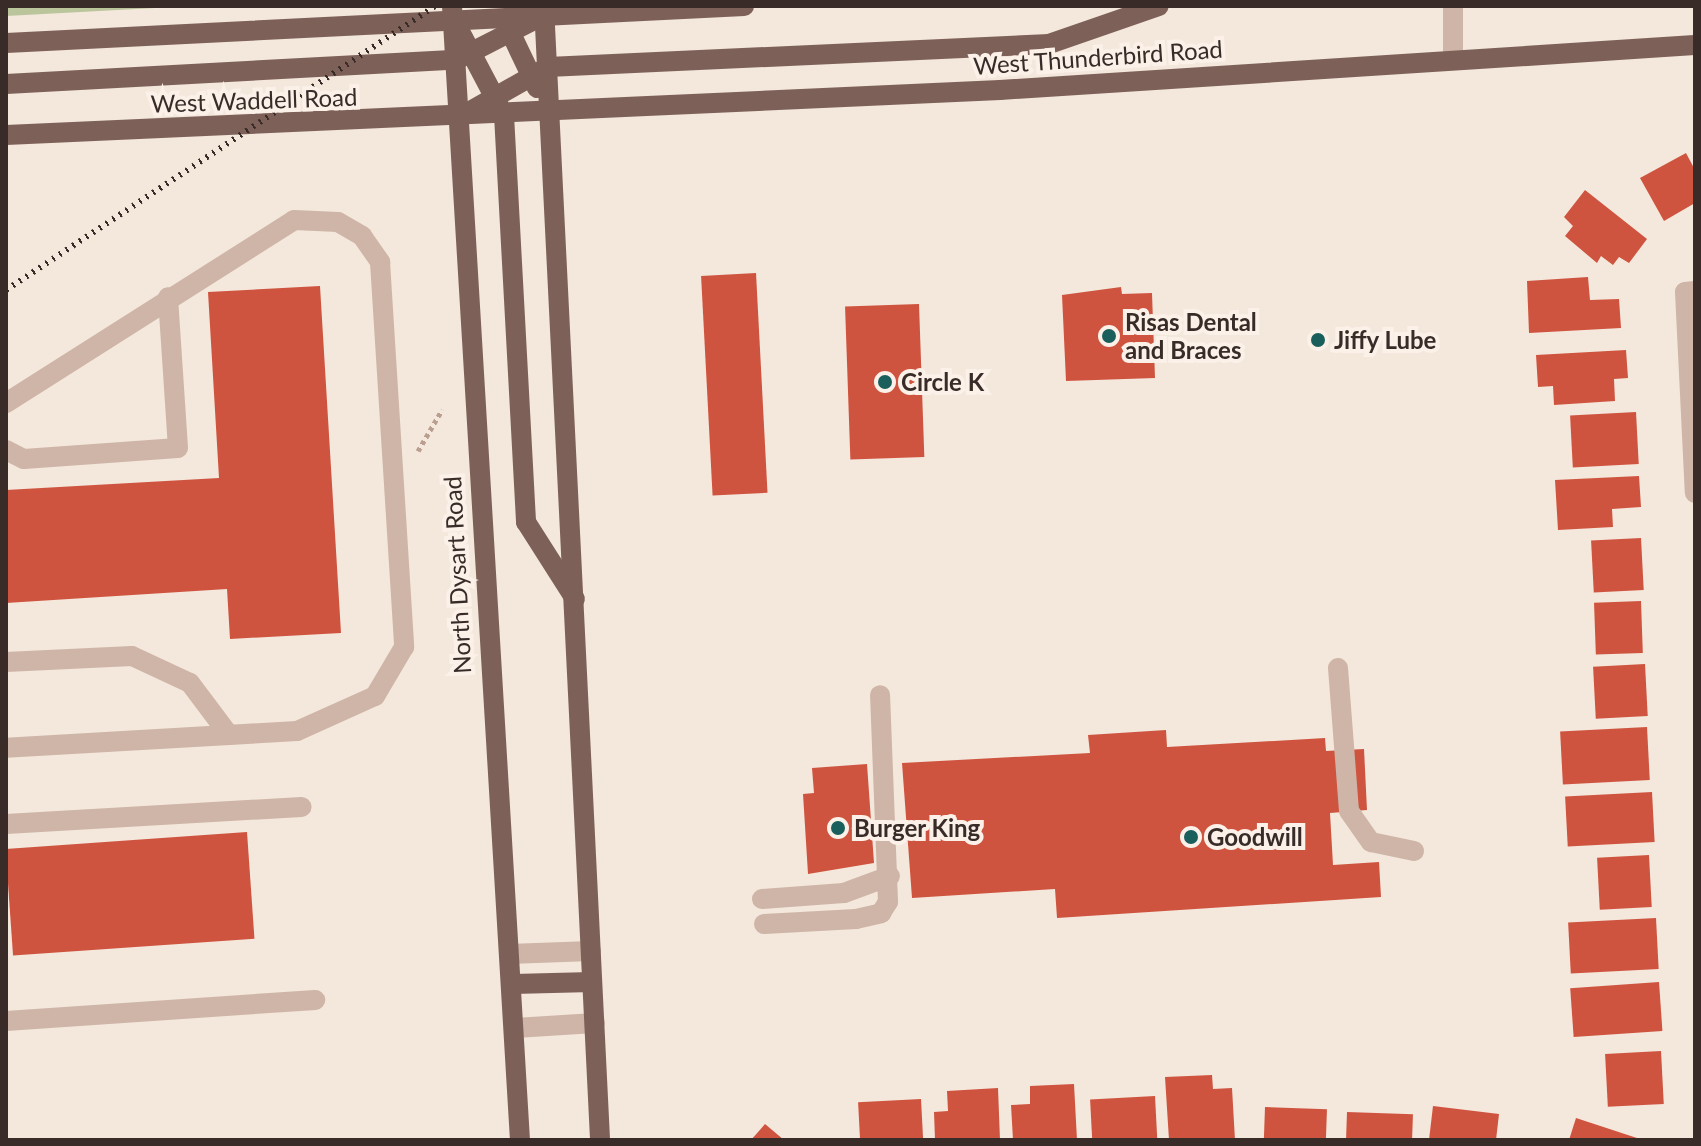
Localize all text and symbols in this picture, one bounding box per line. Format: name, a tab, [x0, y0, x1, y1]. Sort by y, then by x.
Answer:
street label: West Thunderbird Road	[972, 34, 1224, 80]
street label: West Waddell Road	[150, 82, 358, 118]
place label: Risas Dental and Braces	[1125, 308, 1257, 364]
place label: Jiffy Lube	[1334, 326, 1437, 354]
marker: Risas Dental and Braces	[1100, 327, 1118, 345]
marker: Jiffy Lube	[1309, 331, 1327, 349]
place label: Circle K	[901, 368, 984, 396]
marker: Circle K	[876, 373, 894, 391]
street label: North Dysart Road	[437, 475, 477, 675]
place label: Burger King	[854, 814, 981, 842]
marker: Burger King	[829, 819, 847, 837]
place label: Goodwill	[1207, 823, 1303, 851]
marker: Goodwill	[1182, 828, 1200, 846]

